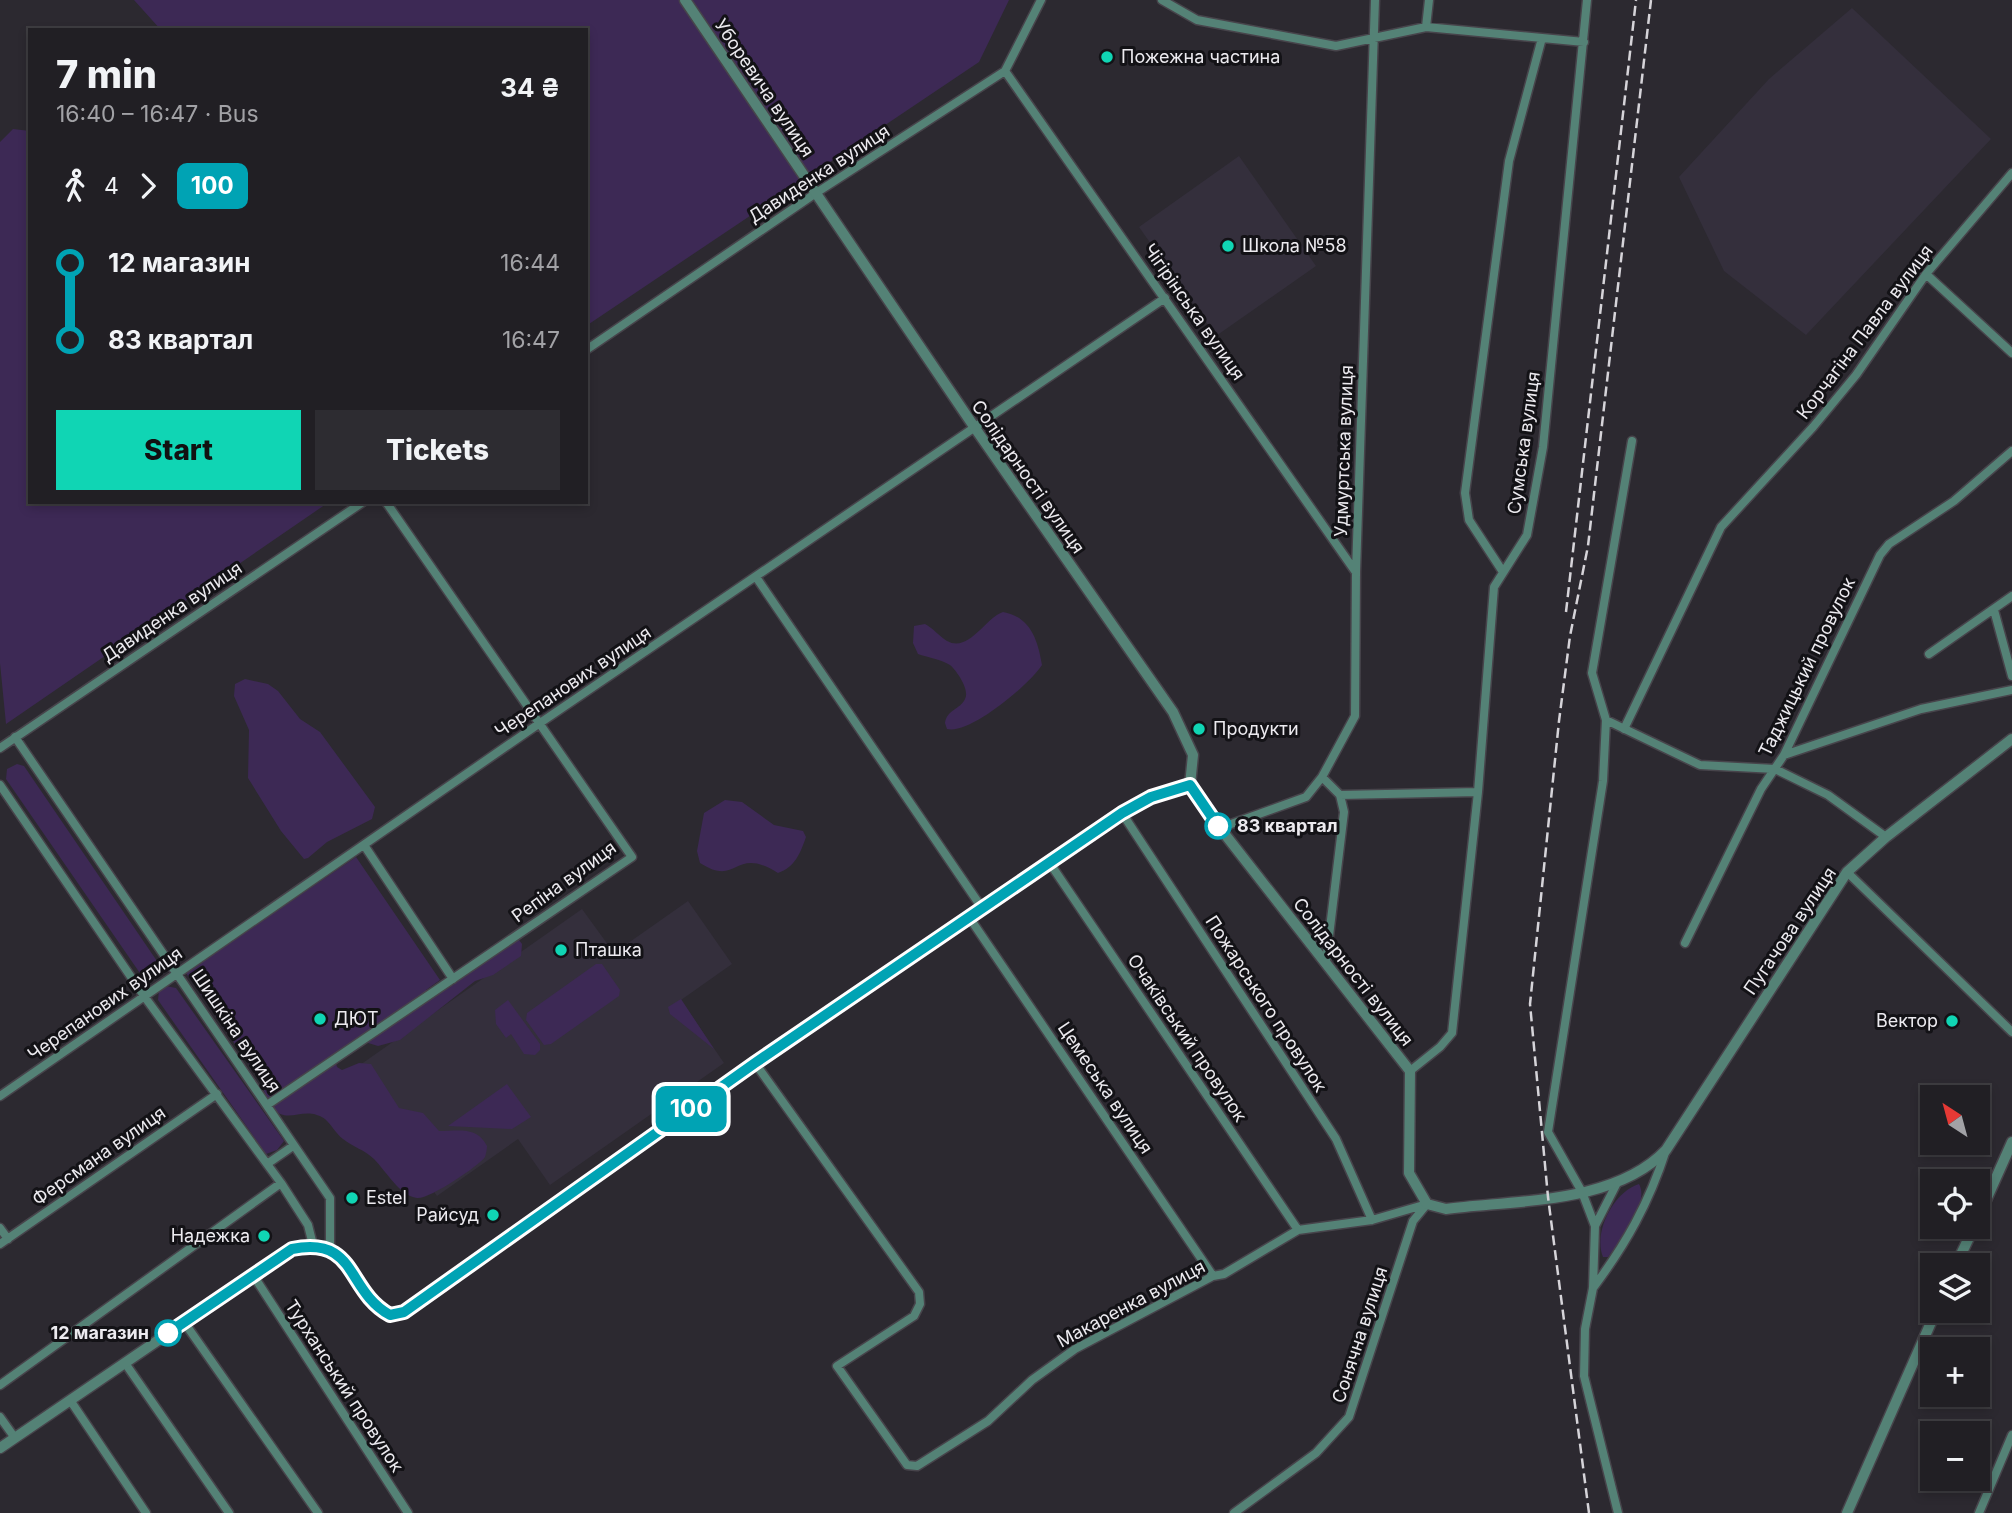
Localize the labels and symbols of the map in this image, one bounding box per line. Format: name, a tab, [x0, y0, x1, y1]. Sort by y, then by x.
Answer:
street label: Уборевича вулиця	[710, 15, 818, 161]
place label: Пожежна частина	[1121, 46, 1280, 67]
marker: Пожежна частина	[1099, 49, 1115, 65]
street label: Давиденка вулиця	[744, 120, 893, 227]
place label: Школа №58	[1242, 235, 1347, 256]
marker: Школа №58	[1220, 238, 1236, 254]
street label: Чiгiрiнська вулиця	[1139, 239, 1249, 384]
street label: Корчагіна Павла вулиця	[1792, 241, 1937, 423]
street label: Удмуртська вулиця	[1330, 365, 1357, 537]
street label: Сумська вулиця	[1503, 370, 1544, 515]
street label: Солідарності вулиця	[968, 396, 1089, 557]
street label: Давиденка вулиця	[98, 557, 246, 666]
street label: Таджицький провулок	[1754, 574, 1859, 760]
street label: Черепанових вулиця	[491, 622, 655, 742]
place label: Продукти	[1213, 718, 1299, 739]
marker: Продукти	[1191, 721, 1207, 737]
marker: 83 квартал	[1205, 813, 1231, 839]
place label: 83 квартал	[1237, 815, 1338, 836]
street label: Репiна вулиця	[507, 837, 620, 926]
street label: Пугачова вулиця	[1739, 863, 1840, 998]
street label: Солідарності вулиця	[1289, 893, 1418, 1050]
street label: Пожарського провулок	[1201, 912, 1331, 1096]
place label: Пташка	[575, 939, 642, 960]
street label: Черепанових вулиця	[23, 942, 186, 1065]
marker: Пташка	[553, 942, 569, 958]
street label: Очакiвський провулок	[1123, 950, 1252, 1126]
street label: Шишкiна вулиця	[188, 965, 285, 1096]
place label: ДЮТ	[334, 1008, 379, 1029]
place label: Вектор	[1876, 1010, 1938, 1031]
marker: ДЮТ	[312, 1011, 328, 1027]
marker: Вектор	[1944, 1013, 1960, 1029]
street label: Цемеська вулиця	[1054, 1018, 1157, 1158]
north arrow	[1920, 1085, 1990, 1155]
line badge: 100	[651, 1086, 731, 1132]
street label: Ферсмана вулиця	[28, 1102, 169, 1209]
place label: Estel	[366, 1187, 407, 1208]
marker: Estel	[344, 1190, 360, 1206]
place label: Райсуд	[416, 1204, 479, 1225]
marker: Райсуд	[485, 1207, 501, 1223]
place label: Надежка	[171, 1225, 250, 1246]
marker: Надежка	[256, 1228, 272, 1244]
street label: Макаренка вулиця	[1053, 1256, 1208, 1351]
street label: Сонячна вулиця	[1328, 1264, 1391, 1406]
street label: Турханський провулок	[281, 1296, 408, 1476]
marker: 12 магазин	[155, 1320, 181, 1346]
place label: 12 магазин	[50, 1322, 149, 1343]

